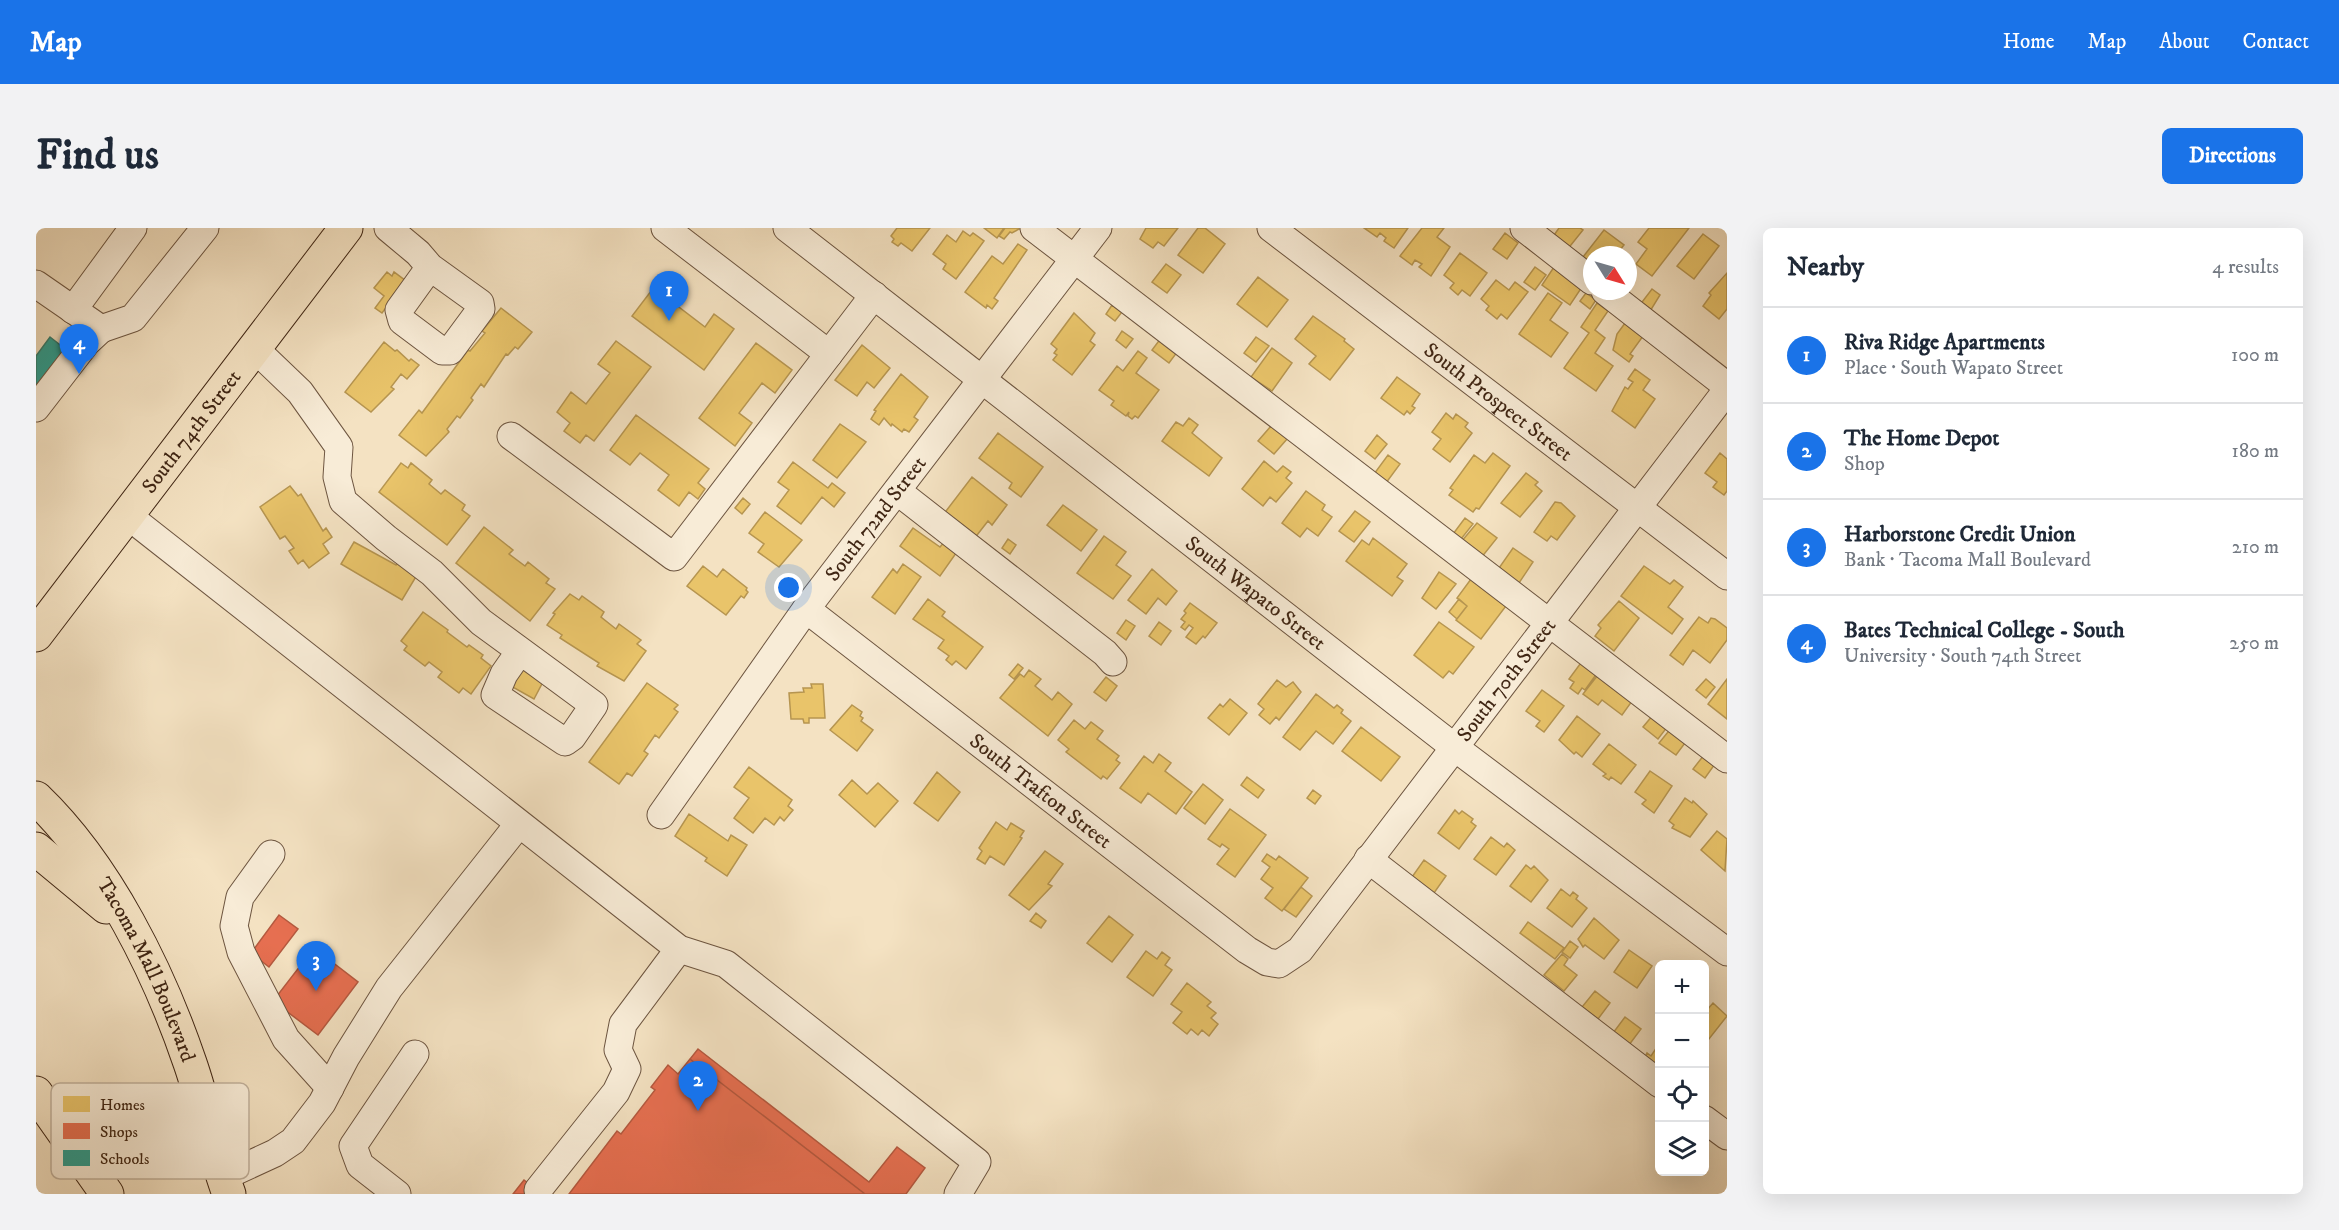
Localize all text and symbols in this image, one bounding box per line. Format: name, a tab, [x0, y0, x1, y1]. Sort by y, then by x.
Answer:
text: Map	[30, 25, 82, 60]
text: Home	[2003, 29, 2055, 55]
text: Map	[2088, 29, 2126, 55]
text: About	[2159, 29, 2210, 55]
text: Contact	[2243, 29, 2309, 55]
button: Directions	[2162, 128, 2303, 184]
text: Find us	[36, 130, 159, 182]
north arrow	[1583, 246, 1637, 300]
text: Nearby	[1787, 251, 1864, 284]
text: 4 results	[2212, 255, 2279, 280]
pin: 1	[650, 272, 688, 321]
pin: 4	[60, 324, 99, 374]
text: Riva Ridge Apartments	[1844, 329, 2045, 356]
street label: South Prospect Street	[1418, 337, 1577, 467]
text: 1	[1803, 343, 1810, 368]
text: 100 m	[2231, 343, 2279, 368]
text: Place · South Wapato Street	[1844, 356, 2063, 381]
street label: South 74th Street	[137, 365, 247, 499]
text: The Home Depot	[1844, 425, 1999, 452]
text: 2	[1802, 439, 1811, 464]
text: 180 m	[2232, 439, 2279, 464]
street label: South 72nd Street	[820, 451, 933, 587]
text: Shop	[1844, 452, 1885, 477]
text: Harborstone Credit Union	[1844, 521, 2075, 548]
street label: South Wapato Street	[1180, 531, 1331, 657]
text: 3	[1803, 535, 1810, 560]
text: 210 m	[2232, 535, 2279, 560]
text: Bank · Tacoma Mall Boulevard	[1844, 548, 2091, 573]
your location	[774, 573, 803, 602]
street label: South 70th Street	[1452, 613, 1562, 747]
text: Bates Technical College - South	[1844, 617, 2124, 644]
text: 4	[1801, 631, 1812, 656]
text: 250 m	[2229, 631, 2279, 656]
text: University · South 74th Street	[1844, 644, 2081, 669]
street label: South Trafton Street	[964, 728, 1117, 855]
street label: Tacoma Mall Boulevard	[91, 873, 201, 1066]
pin: 3	[296, 942, 336, 991]
map controls	[1655, 960, 1709, 1176]
button: +	[1655, 960, 1709, 1014]
button: −	[1655, 1014, 1709, 1068]
pin: 2	[678, 1062, 718, 1111]
button: locate	[1655, 1068, 1709, 1122]
legend	[51, 1083, 249, 1179]
text: Homes	[100, 1095, 145, 1115]
text: Shops	[100, 1122, 138, 1142]
button: layers	[1655, 1122, 1709, 1176]
text: Schools	[100, 1149, 149, 1169]

